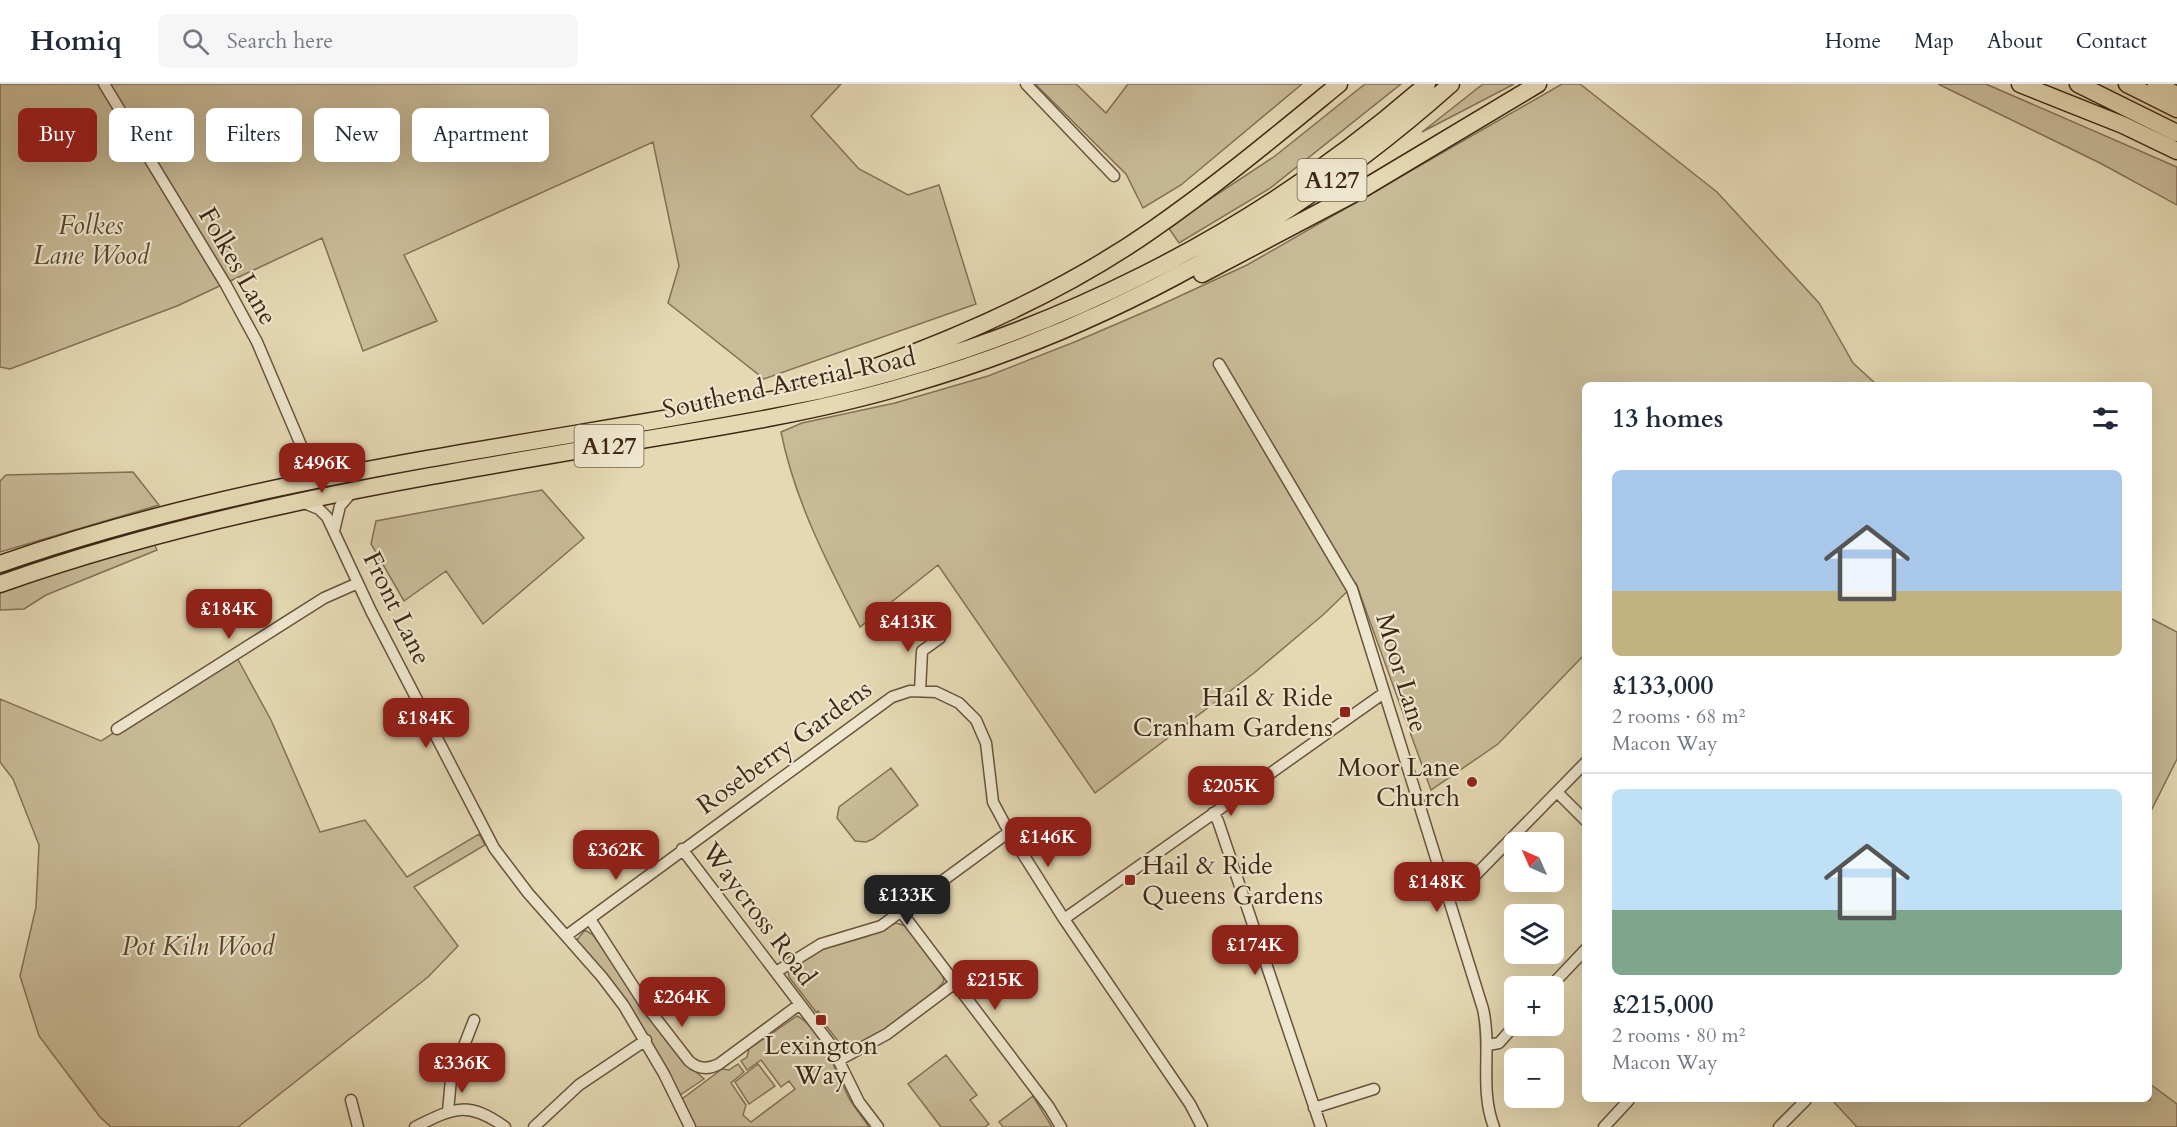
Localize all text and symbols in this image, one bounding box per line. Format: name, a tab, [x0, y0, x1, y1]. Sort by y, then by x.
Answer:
search box	[158, 14, 578, 68]
text: Homiq	[30, 22, 122, 60]
icon: search	[179, 25, 212, 58]
text: Search here	[227, 26, 333, 56]
text: Home	[1825, 27, 1881, 56]
text: Map	[1914, 27, 1954, 56]
text: About	[1987, 27, 2043, 56]
text: Contact	[2076, 27, 2147, 56]
chip: Buy	[18, 108, 97, 162]
chip: Rent	[109, 108, 194, 162]
chip: Filters	[206, 108, 302, 162]
chip: New	[314, 108, 400, 162]
chip: Apartment	[412, 108, 549, 162]
road number: A127	[1298, 159, 1366, 201]
street label: Folkes Lane	[190, 201, 286, 331]
park label: Folkes Lane Wood	[33, 208, 151, 273]
street label: Southend Arterial Road	[659, 339, 919, 427]
text: 13 homes	[1612, 401, 1723, 436]
icon: filters	[2089, 402, 2122, 435]
road number: A127	[574, 425, 644, 467]
pin: £496K	[280, 443, 364, 494]
text: £496K	[293, 449, 351, 476]
icon: home	[1813, 509, 1921, 617]
street label: Front Lane	[355, 546, 439, 670]
pin: £184K	[187, 589, 271, 640]
text: £184K	[200, 595, 258, 622]
pin: £413K	[866, 602, 950, 653]
text: £413K	[879, 608, 937, 635]
street label: Moor Lane	[1367, 609, 1437, 737]
text: £133,000	[1612, 668, 1714, 703]
street label: Roseberry Gardens	[689, 672, 879, 822]
place label: Hail & Ride Cranham Gardens	[1133, 680, 1333, 745]
pin: £184K	[384, 698, 468, 749]
text: 2 rooms · 68 m²	[1612, 703, 1745, 730]
text: £184K	[397, 704, 455, 731]
marker: Hail & Ride Cranham Gardens	[1338, 705, 1352, 719]
text: Macon Way	[1612, 730, 1717, 757]
place label: Moor Lane Church	[1337, 750, 1460, 815]
pin: £205K	[1189, 766, 1273, 817]
text: £205K	[1202, 772, 1260, 799]
marker: Moor Lane Church	[1465, 775, 1479, 789]
pin: £146K	[1006, 817, 1090, 868]
text: £146K	[1019, 823, 1077, 850]
icon: home	[1813, 828, 1921, 936]
pin: £362K	[574, 830, 658, 881]
north arrow	[1504, 832, 1564, 892]
map controls	[1504, 832, 1564, 1108]
street label: Waycross Road	[693, 835, 824, 993]
text: £362K	[587, 836, 645, 863]
place label: Hail & Ride Queens Gardens	[1142, 848, 1323, 913]
pin: £148K	[1395, 862, 1479, 913]
text: £148K	[1408, 868, 1466, 895]
marker: Hail & Ride Queens Gardens	[1123, 873, 1137, 887]
pin: £133K	[865, 875, 949, 926]
text: £133K	[878, 881, 936, 908]
button: layers	[1504, 904, 1564, 964]
pin: £174K	[1213, 925, 1297, 976]
park label: Pot Kiln Wood	[122, 929, 276, 964]
text: £174K	[1226, 931, 1284, 958]
pin: £215K	[953, 960, 1037, 1011]
text: £215K	[966, 966, 1024, 993]
button: +	[1504, 976, 1564, 1036]
pin: £264K	[640, 977, 724, 1028]
text: £264K	[653, 983, 711, 1010]
text: £215,000	[1612, 987, 1714, 1022]
marker: Lexington Way	[814, 1013, 828, 1027]
text: 2 rooms · 80 m²	[1612, 1022, 1745, 1049]
place label: Lexington Way	[764, 1028, 878, 1093]
pin: £336K	[420, 1043, 504, 1094]
button: −	[1504, 1048, 1564, 1108]
text: £336K	[433, 1049, 491, 1076]
text: Macon Way	[1612, 1049, 1717, 1076]

